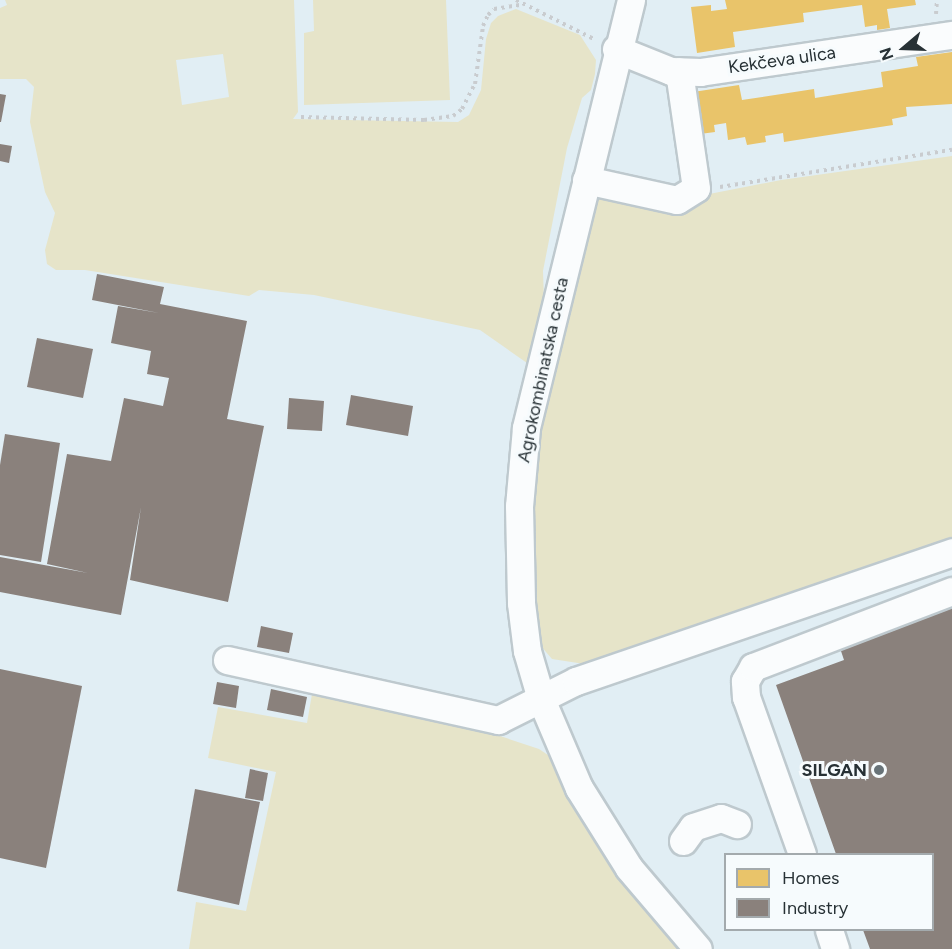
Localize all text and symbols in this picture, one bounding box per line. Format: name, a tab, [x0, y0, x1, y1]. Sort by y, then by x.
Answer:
north arrow	[874, 18, 934, 78]
street label: Kekčeva ulica	[727, 42, 837, 78]
text: N	[876, 45, 898, 63]
street label: Agrokombinatska cesta	[513, 275, 573, 465]
place label: SILGAN	[801, 759, 867, 781]
marker: SILGAN	[872, 763, 886, 777]
legend	[724, 853, 934, 931]
text: Homes	[782, 867, 840, 889]
text: Industry	[782, 897, 848, 919]

